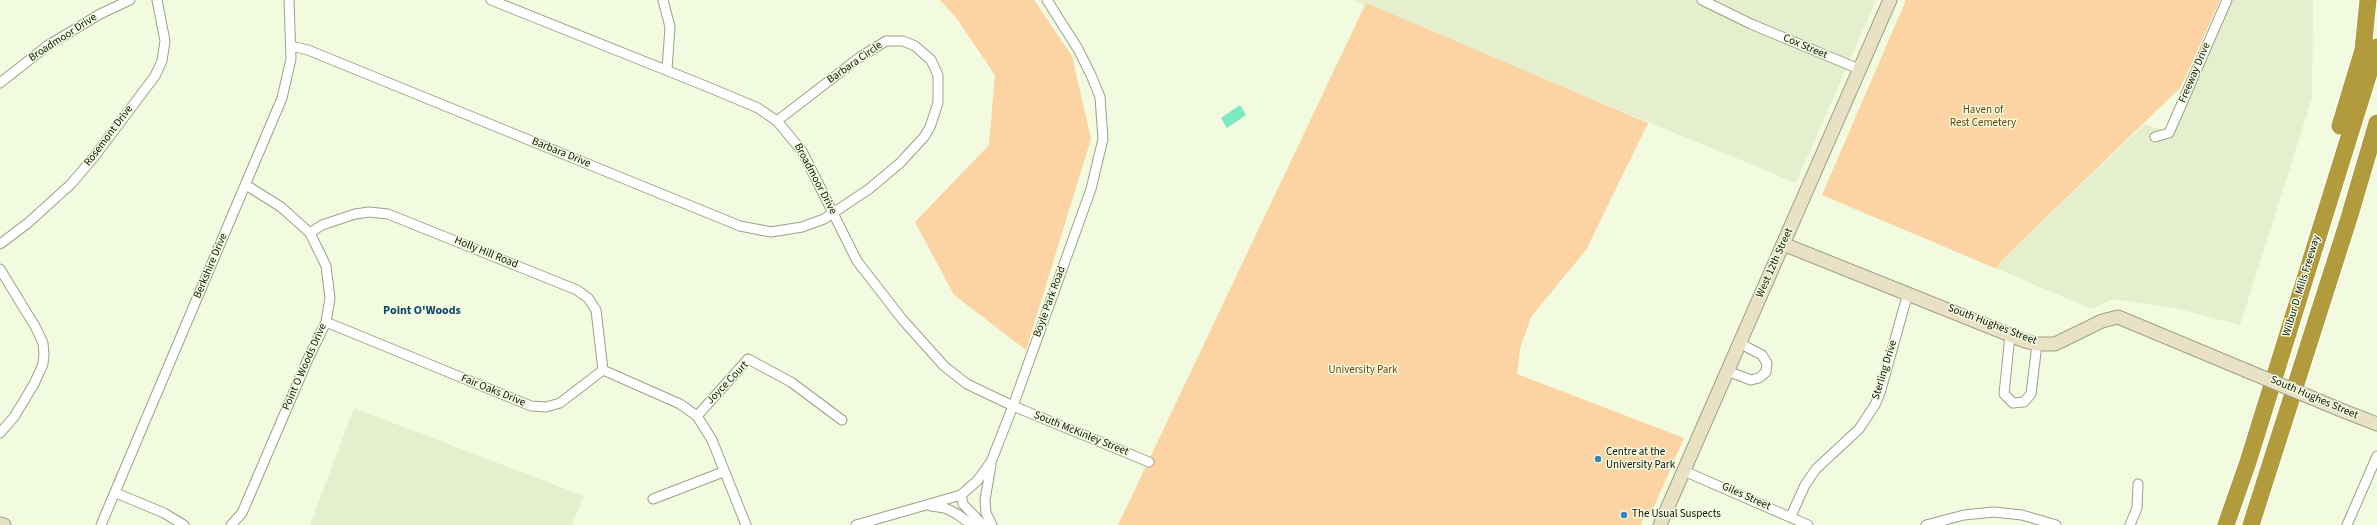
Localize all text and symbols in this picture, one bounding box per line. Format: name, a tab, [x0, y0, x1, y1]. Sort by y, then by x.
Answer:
street label: Broadmoor Drive	[26, 11, 100, 65]
street label: Cox Street	[1781, 32, 1829, 62]
street label: Barbara Circle	[825, 39, 885, 87]
street label: Freeway Drive	[2176, 41, 2214, 105]
street label: Rosemont Drive	[82, 103, 136, 169]
park label: Haven of Rest Cemetery	[1950, 104, 2016, 130]
street label: Barbara Drive	[530, 135, 592, 171]
street label: Broadmoor Drive	[791, 141, 839, 217]
street label: West 12th Street	[1754, 226, 1796, 300]
street label: Berkshire Drive	[191, 231, 231, 301]
street label: Holly Hill Road	[452, 234, 520, 272]
street label: Wilbur D. Mills Freeway	[2280, 234, 2324, 338]
street label: Boyle Park Road	[1031, 265, 1069, 339]
street label: South Hughes Street	[1946, 302, 2038, 348]
district label: Point O'Woods	[383, 304, 461, 318]
street label: Point O Woods Drive	[280, 322, 330, 412]
street label: Sterling Drive	[1870, 339, 1900, 401]
street label: Joyce Court	[704, 359, 752, 407]
park label: University Park	[1328, 364, 1398, 378]
street label: Fair Oaks Drive	[459, 372, 527, 410]
street label: South Hughes Street	[2268, 374, 2360, 422]
street label: South McKinley Street	[1032, 409, 1130, 459]
place label: Centre at the University Park	[1606, 446, 1675, 472]
marker: Centre at the University Park	[1593, 454, 1603, 464]
street label: Giles Street	[1720, 480, 1772, 514]
place label: The Usual Suspects	[1632, 508, 1721, 522]
marker: The Usual Suspects	[1619, 510, 1629, 520]

